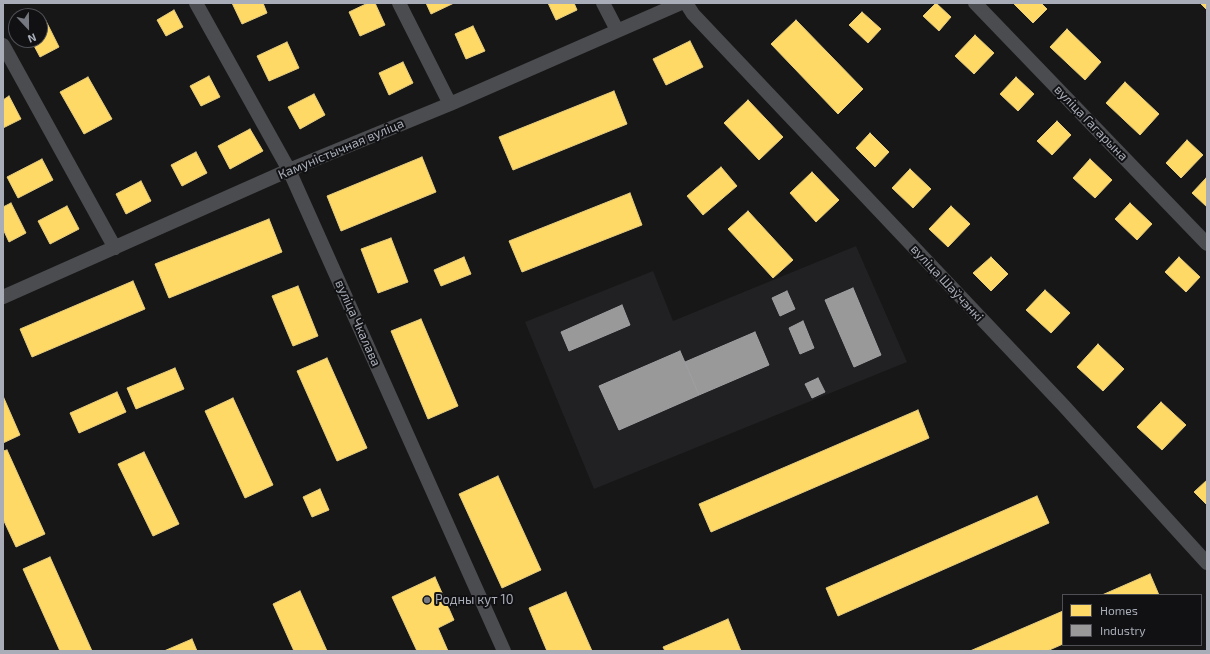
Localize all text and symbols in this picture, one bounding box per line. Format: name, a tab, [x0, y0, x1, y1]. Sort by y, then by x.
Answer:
north arrow	[8, 8, 48, 48]
text: N	[26, 31, 38, 46]
street label: вуліца Гагарына	[1051, 82, 1131, 164]
street label: Камуністычная вуліца	[276, 115, 406, 183]
street label: вуліца Шаўчэнкі	[907, 241, 987, 325]
street label: вуліца Чкалава	[332, 277, 384, 369]
place label: Родны кут 10	[435, 592, 513, 608]
legend	[1062, 594, 1202, 646]
marker: Родны кут 10	[422, 595, 432, 605]
text: Homes	[1100, 603, 1138, 617]
text: Industry	[1100, 623, 1146, 637]

